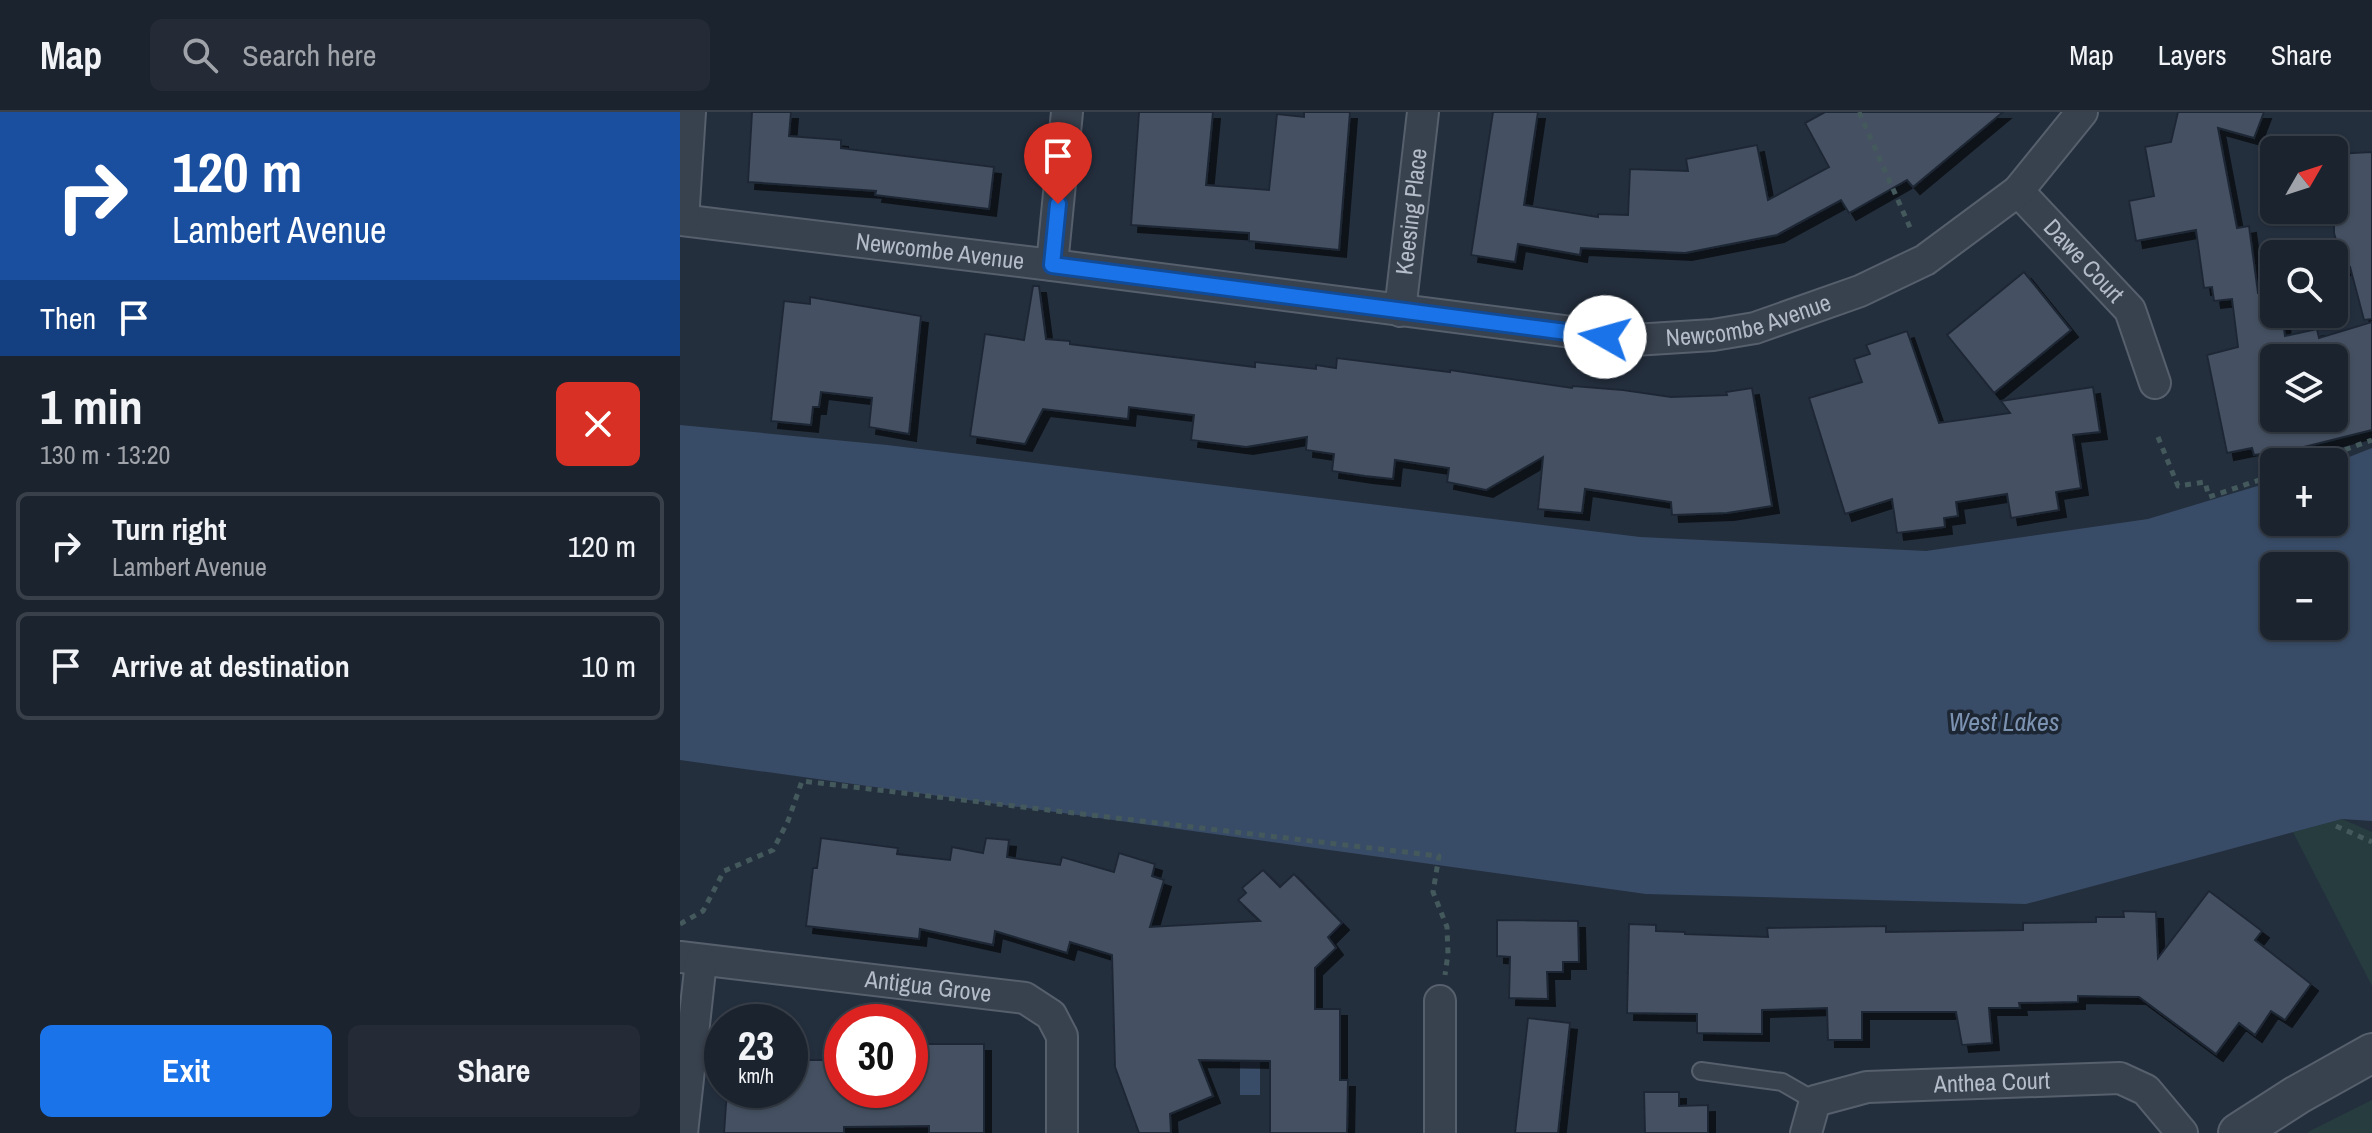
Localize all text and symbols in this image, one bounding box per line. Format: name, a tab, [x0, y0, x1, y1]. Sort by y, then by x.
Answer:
search box	[150, 19, 710, 91]
text: Map	[40, 30, 102, 81]
icon: search	[178, 33, 222, 77]
text: Search here	[242, 35, 376, 75]
text: Map	[2069, 36, 2114, 74]
text: Layers	[2158, 36, 2227, 74]
text: Share	[2271, 36, 2332, 74]
pin	[1024, 122, 1092, 204]
text: 120 m	[172, 134, 302, 209]
icon: arrive	[1036, 134, 1080, 178]
north arrow	[2260, 136, 2348, 224]
map controls	[2260, 136, 2348, 640]
icon: right	[40, 144, 144, 248]
street label: Keesing Place	[1387, 147, 1434, 276]
text: Lambert Avenue	[172, 206, 387, 254]
street label: Dawe Court	[2037, 211, 2132, 309]
street label: Newcombe Avenue	[854, 224, 1026, 277]
button: search	[2260, 240, 2348, 328]
street label: Newcombe Avenue	[1665, 286, 1835, 353]
position arrow	[1563, 295, 1647, 379]
icon: arrive	[112, 296, 156, 340]
text: Then	[40, 298, 96, 338]
button: layers	[2260, 344, 2348, 432]
text: 1 min	[40, 374, 143, 439]
button: close	[556, 382, 640, 466]
text: 130 m · 13:20	[40, 437, 170, 472]
button: +	[2260, 448, 2348, 536]
text: Turn right	[112, 509, 226, 549]
icon: right	[44, 524, 88, 568]
text: 120 m	[568, 526, 636, 566]
text: Lambert Avenue	[112, 549, 267, 584]
button: −	[2260, 552, 2348, 640]
icon: arrive	[44, 644, 88, 688]
text: Arrive at destination	[112, 646, 350, 686]
text: 10 m	[581, 646, 636, 686]
water label: West Lakes	[1949, 704, 2059, 739]
street label: Antigua Grove	[862, 962, 993, 1009]
speed limit sign: 30	[824, 1004, 928, 1108]
text: 23	[738, 1019, 774, 1072]
button: Exit	[40, 1025, 332, 1117]
button: Share	[348, 1025, 640, 1117]
text: km/h	[738, 1062, 774, 1089]
street label: Anthea Court	[1932, 1063, 2051, 1100]

